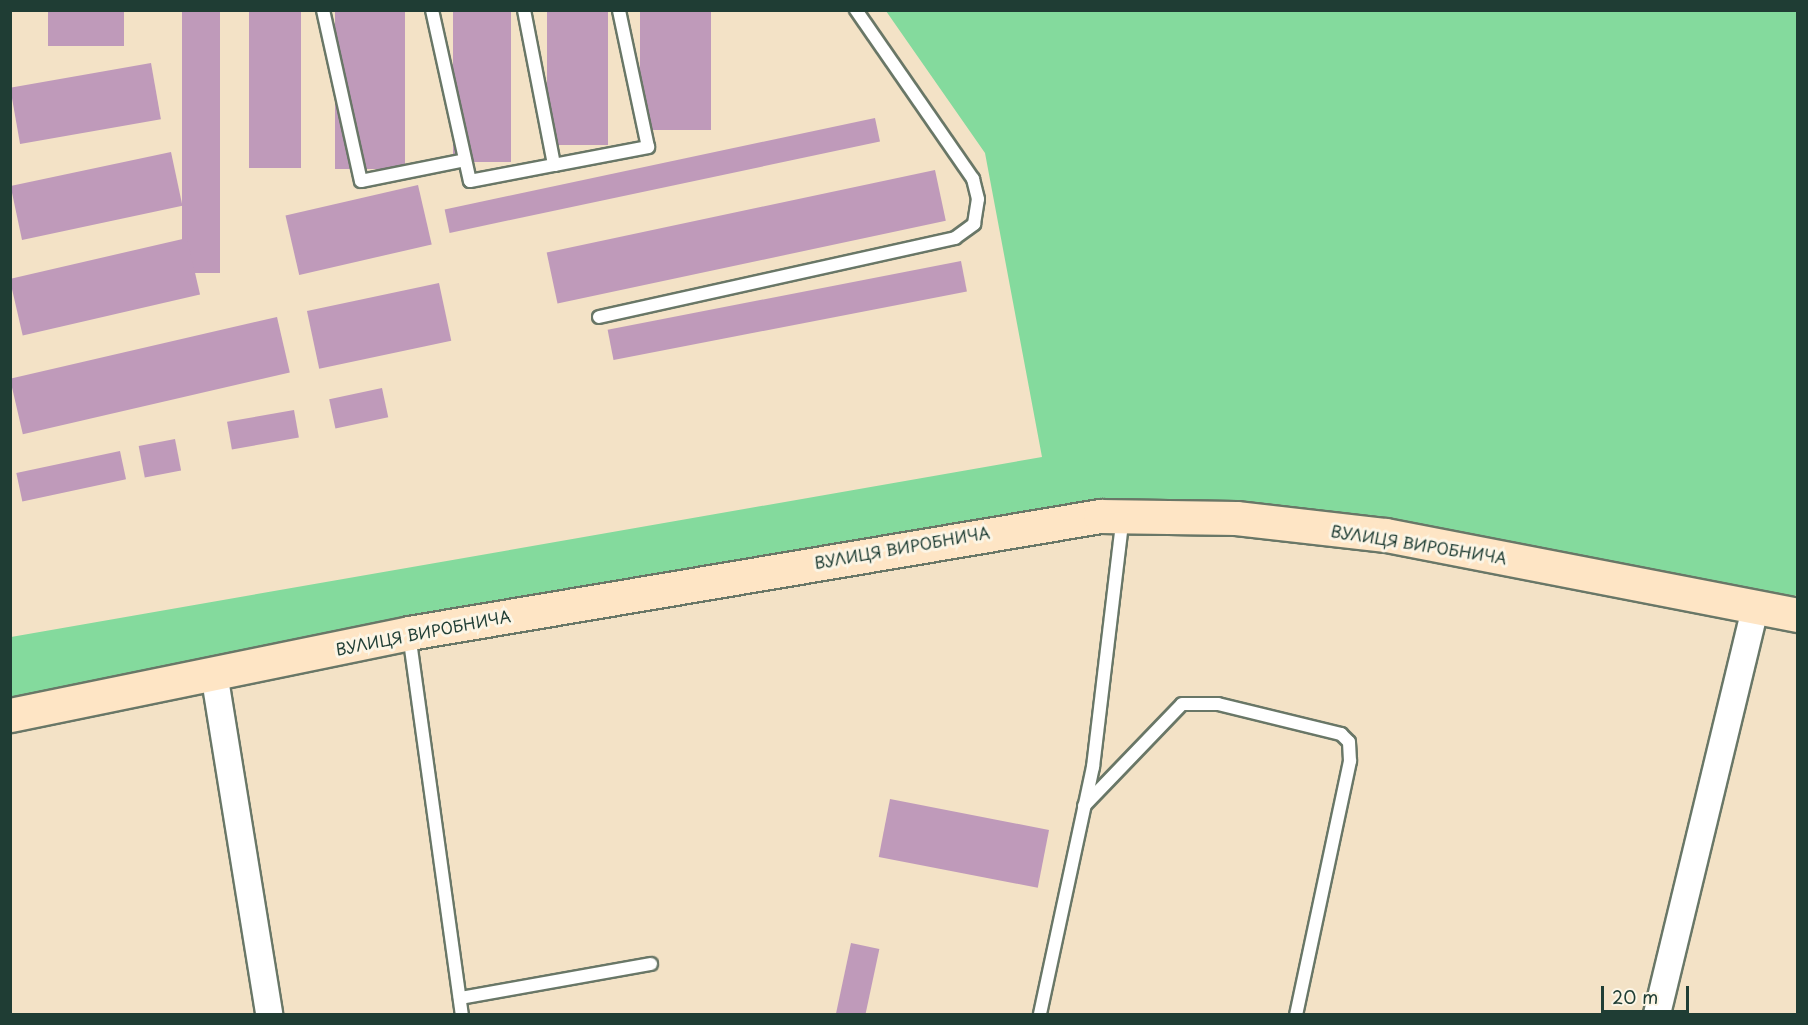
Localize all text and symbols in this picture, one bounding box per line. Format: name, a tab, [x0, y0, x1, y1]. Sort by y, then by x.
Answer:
street label: ВУЛИЦЯ ВИРОБНИЧА	[1329, 521, 1509, 567]
street label: ВУЛИЦЯ ВИРОБНИЧА	[812, 522, 992, 572]
street label: ВУЛИЦЯ ВИРОБНИЧА	[333, 605, 513, 659]
scale bar	[1604, 974, 1692, 1012]
text: 20 m	[1612, 983, 1658, 1010]

